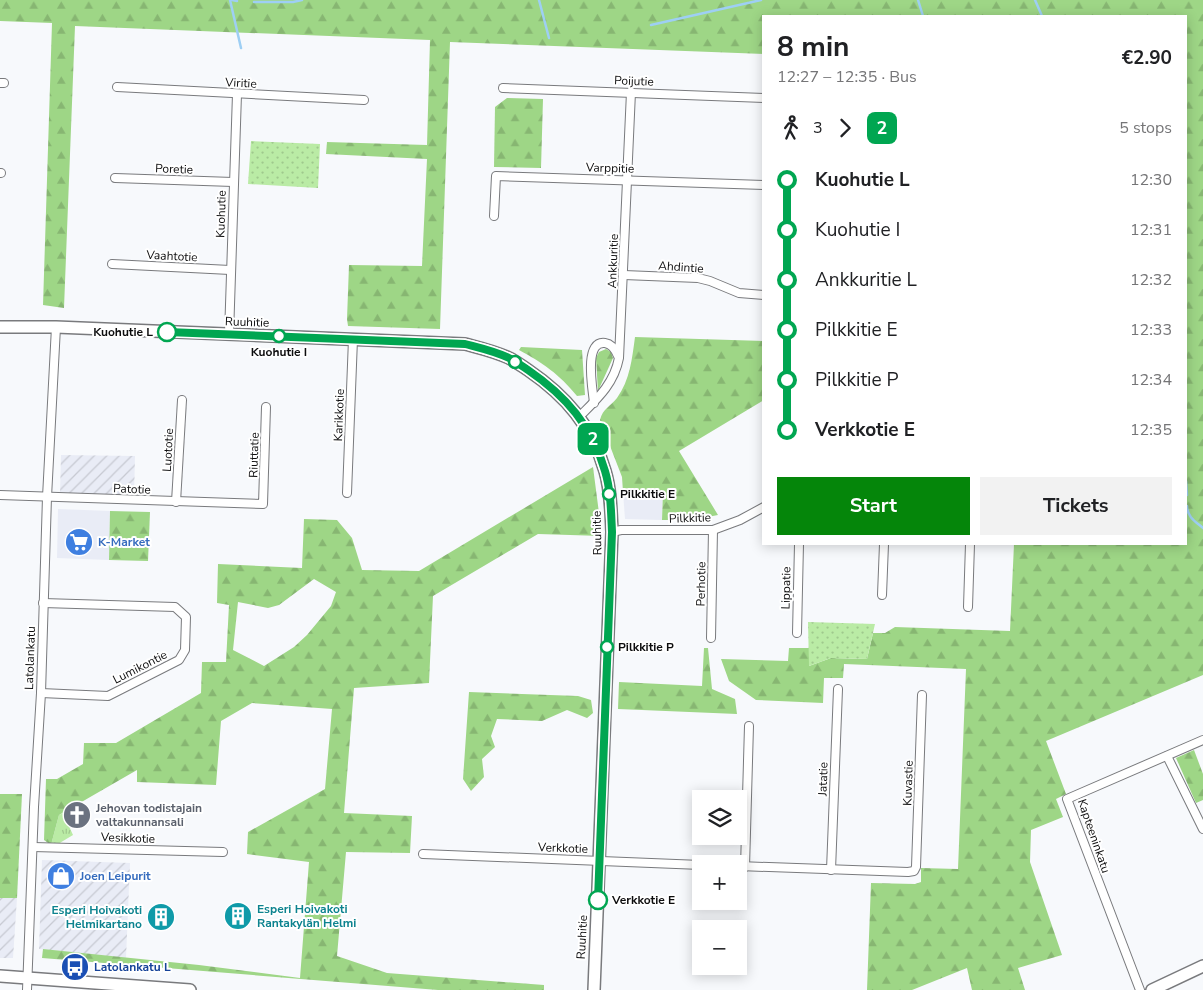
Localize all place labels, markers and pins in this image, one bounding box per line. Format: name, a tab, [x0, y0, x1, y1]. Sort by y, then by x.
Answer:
marker: Kuohutie L	[157, 322, 177, 342]
place label: Kuohutie L	[93, 324, 153, 340]
marker: Kuohutie I	[272, 329, 286, 343]
place label: Kuohutie I	[251, 344, 307, 360]
unlabelled marker	[508, 355, 522, 369]
place label: Pilkkitie E	[620, 486, 675, 502]
marker: Pilkkitie E	[602, 487, 616, 501]
supermarket icon: K-Market	[64, 527, 94, 557]
place label: K-Market	[98, 534, 150, 550]
place label: Pilkkitie P	[618, 639, 674, 655]
marker: Pilkkitie P	[600, 640, 614, 654]
church icon: Jehovan todistajain valtakunnansali	[62, 800, 92, 830]
place label: Jehovan todistajain valtakunnansali	[95, 800, 202, 830]
shop icon: Joen Leipurit	[46, 861, 76, 891]
place label: Joen Leipurit	[79, 868, 151, 884]
marker: Verkkotie E	[588, 890, 608, 910]
place label: Verkkotie E	[611, 892, 675, 908]
building icon: Esperi Hoivakoti Rantakylän Helmi	[223, 901, 253, 931]
place label: Esperi Hoivakoti Rantakylän Helmi	[257, 901, 356, 931]
place label: Esperi Hoivakoti Helmikartano	[51, 902, 142, 932]
building icon: Esperi Hoivakoti Helmikartano	[146, 902, 176, 932]
bus stop icon: Latolankatu L	[60, 952, 90, 982]
place label: Latolankatu L	[94, 959, 171, 975]

